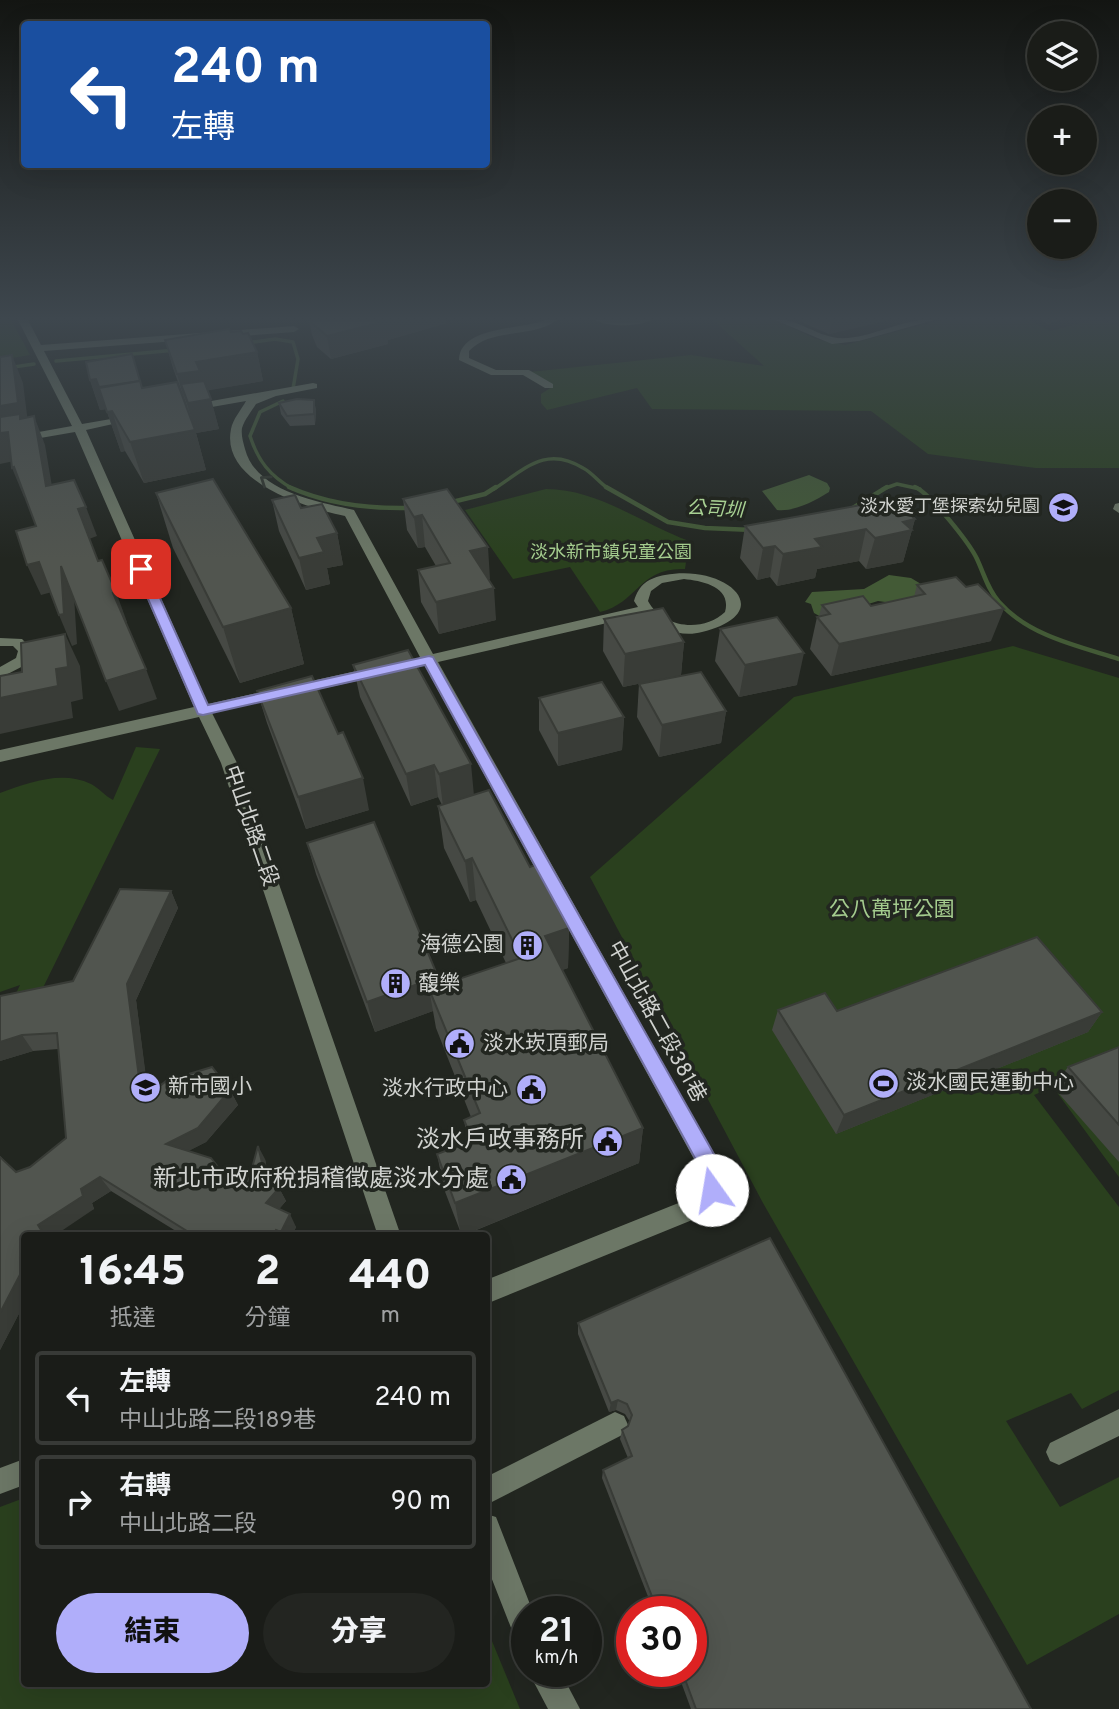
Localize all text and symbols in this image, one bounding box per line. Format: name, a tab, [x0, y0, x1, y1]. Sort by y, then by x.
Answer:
map controls	[1027, 21, 1097, 259]
button: layers	[1027, 21, 1097, 91]
text: 240 m	[171, 39, 320, 101]
icon: left	[56, 49, 147, 140]
button: +	[1027, 105, 1097, 175]
text: 左轉	[171, 109, 235, 149]
button: −	[1027, 189, 1097, 259]
one-way arrow	[260, 476, 273, 488]
school or university icon: 淡水愛丁堡探索幼兒園	[1046, 490, 1080, 524]
place label: 淡水愛丁堡探索幼兒園	[860, 496, 1040, 519]
water label: 公司圳	[686, 497, 747, 524]
pin	[111, 539, 171, 599]
park label: 淡水新市鎮兒童公園	[530, 542, 692, 565]
icon: arrive	[122, 550, 160, 588]
street label: 中山北路二段	[217, 762, 283, 890]
park label: 公八萬坪公園	[829, 897, 955, 924]
building icon: 海德公園	[510, 928, 544, 962]
place label: 海德公園	[420, 932, 504, 959]
street label: 中山北路二段381巷	[600, 937, 712, 1107]
building icon: 馥樂	[378, 967, 412, 1001]
place label: 馥樂	[418, 971, 460, 998]
public building icon: 淡水崁頂郵局	[443, 1027, 477, 1061]
place label: 淡水崁頂郵局	[483, 1031, 609, 1058]
sports icon: 淡水國民運動中心	[866, 1066, 900, 1100]
school or university icon: 新市國小	[128, 1070, 162, 1104]
place label: 淡水國民運動中心	[906, 1070, 1074, 1097]
public building icon: 淡水行政中心	[514, 1072, 548, 1106]
place label: 新市國小	[168, 1074, 252, 1101]
place label: 淡水行政中心	[382, 1076, 508, 1103]
public building icon: 淡水戶政事務所	[590, 1124, 624, 1158]
place label: 淡水戶政事務所	[416, 1126, 584, 1156]
position arrow	[675, 1153, 749, 1227]
public building icon: 新北市政府稅捐稽徵處淡水分處	[495, 1163, 529, 1197]
place label: 新北市政府稅捐稽徵處淡水分處	[153, 1165, 489, 1195]
text: 16:45	[80, 1247, 186, 1300]
text: 2	[255, 1247, 280, 1300]
text: 440	[349, 1251, 431, 1304]
text: m	[380, 1302, 400, 1331]
text: 抵達	[110, 1305, 156, 1334]
text: 分鐘	[245, 1305, 291, 1334]
text: 左轉	[119, 1367, 171, 1400]
icon: left	[60, 1379, 98, 1417]
text: 240 m	[374, 1382, 451, 1415]
text: 中山北路二段189巷	[119, 1407, 316, 1436]
text: 右轉	[119, 1471, 171, 1504]
icon: right	[60, 1483, 98, 1521]
text: 90 m	[391, 1486, 451, 1519]
text: 中山北路二段	[119, 1511, 257, 1540]
button: 結束	[56, 1593, 249, 1673]
button: 分享	[263, 1593, 455, 1673]
speed limit sign: 30	[616, 1596, 707, 1687]
text: 21	[539, 1610, 574, 1654]
text: km/h	[535, 1647, 578, 1670]

